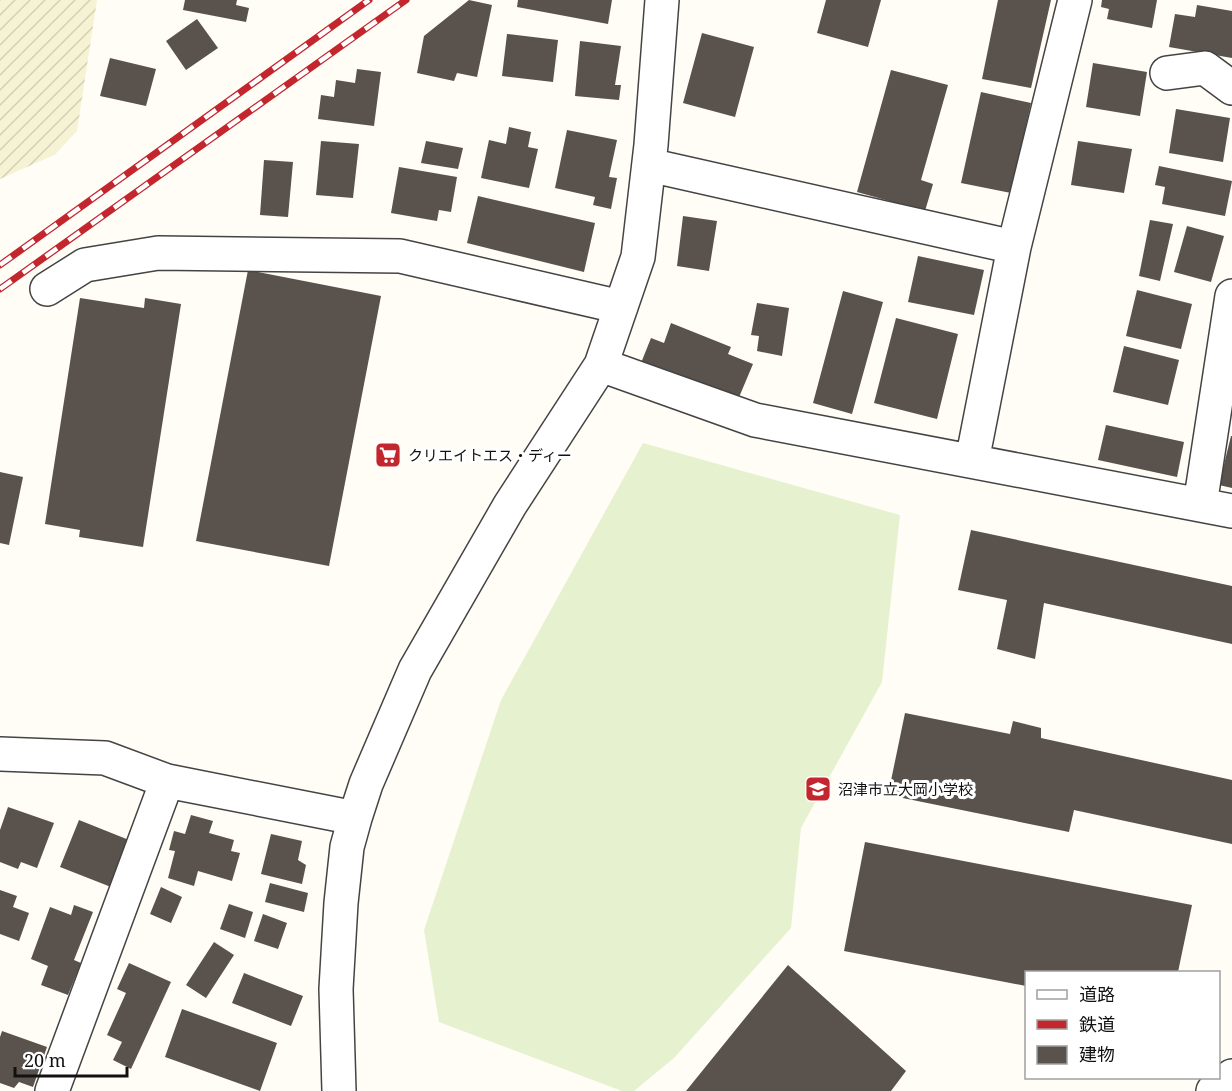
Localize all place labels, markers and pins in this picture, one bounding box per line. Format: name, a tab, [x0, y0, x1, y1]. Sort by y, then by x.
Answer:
supermarket icon: クリエイトエス・ディー	[373, 440, 403, 470]
place label: クリエイトエス・ディー	[408, 445, 572, 465]
school or university icon: 沼津市立大岡小学校	[803, 774, 833, 804]
place label: 沼津市立大岡小学校	[838, 779, 973, 799]

